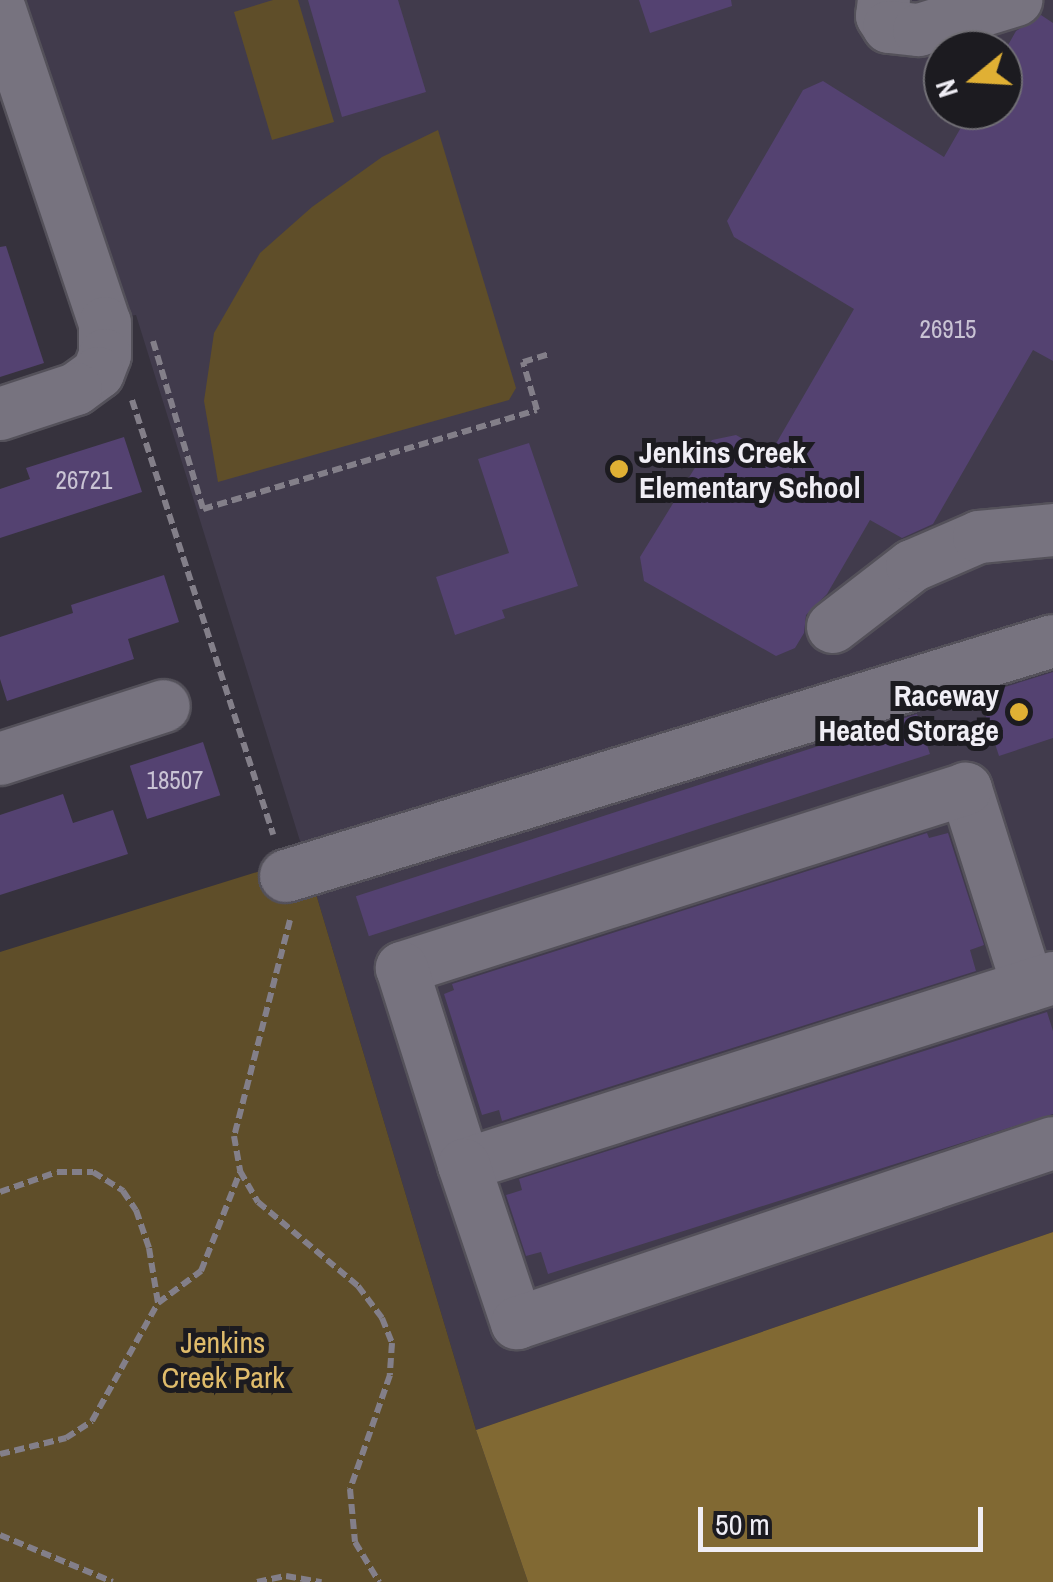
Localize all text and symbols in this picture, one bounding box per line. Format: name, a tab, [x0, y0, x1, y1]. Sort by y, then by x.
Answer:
north arrow	[923, 30, 1023, 130]
text: N	[926, 75, 967, 102]
house number: 26915	[920, 314, 976, 344]
place label: Jenkins Creek Elementary School	[639, 434, 860, 504]
marker: Jenkins Creek Elementary School	[608, 458, 630, 480]
house number: 26721	[56, 465, 112, 495]
place label: Raceway Heated Storage	[819, 677, 999, 748]
marker: Raceway Heated Storage	[1008, 701, 1030, 723]
house number: 18507	[147, 765, 203, 795]
park label: Jenkins Creek Park	[161, 1324, 285, 1394]
scale bar	[703, 1487, 988, 1549]
text: 50 m	[715, 1504, 770, 1544]

